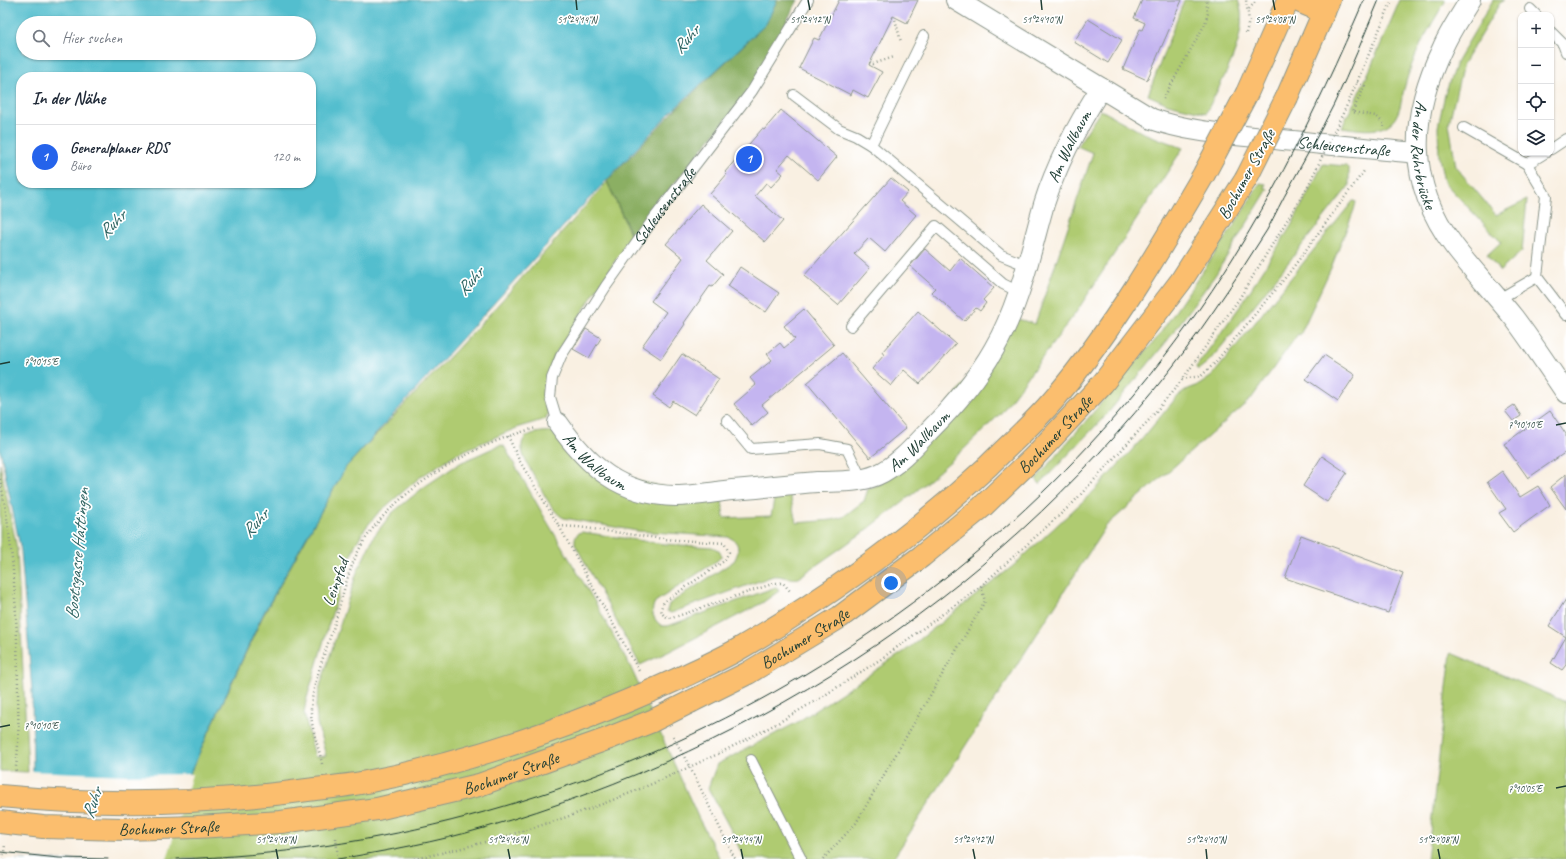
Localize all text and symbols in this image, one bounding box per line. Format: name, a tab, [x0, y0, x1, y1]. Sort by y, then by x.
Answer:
map controls	[1518, 12, 1554, 156]
button: +	[1518, 12, 1554, 48]
text: 51°24'14"N	[557, 13, 599, 26]
text: 51°24'12"N	[790, 13, 832, 26]
text: 51°24'10"N	[1022, 13, 1064, 26]
text: 51°24'08"N	[1255, 13, 1297, 26]
search box	[16, 16, 316, 60]
water label: Ruhr	[668, 18, 706, 58]
icon: search	[30, 27, 52, 49]
text: Hier suchen	[62, 29, 122, 48]
button: −	[1518, 48, 1554, 84]
button: locate	[1518, 84, 1554, 120]
text: In der Nähe	[32, 88, 105, 109]
street label: An der Ruhrbrücke	[1407, 99, 1441, 214]
street label: Am Wallbaum	[1043, 105, 1097, 186]
button: layers	[1518, 120, 1554, 156]
street label: Bochumer Straße	[1213, 124, 1281, 223]
street label: Schleusenstraße	[1296, 132, 1392, 161]
text: Generalplaner RDS	[70, 139, 169, 158]
pin: 1	[736, 144, 762, 174]
text: 1	[42, 149, 48, 165]
text: 120 m	[272, 149, 300, 165]
text: Büro	[70, 158, 91, 174]
street label: Schleusenstraße	[628, 162, 701, 250]
water label: Ruhr	[93, 204, 132, 243]
water label: Ruhr	[452, 260, 490, 300]
text: 7°10'15"E	[24, 355, 60, 368]
street label: Bochumer Straße	[1013, 390, 1098, 478]
street label: Am Wallbaum	[884, 405, 956, 476]
text: 7°10'10"E	[1508, 418, 1544, 431]
street label: Am Wallbaum	[558, 429, 632, 496]
water label: Bootsgasse Hattingen	[60, 486, 94, 620]
water label: Ruhr	[237, 502, 275, 542]
street label: Leinpfad	[318, 554, 354, 609]
your location	[881, 573, 901, 593]
street label: Bochumer Straße	[757, 603, 855, 674]
text: 7°10'10"E	[24, 719, 60, 732]
street label: Bochumer Straße	[461, 747, 563, 799]
water label: Ruhr	[76, 782, 108, 821]
text: 7°10'05"E	[1508, 782, 1544, 795]
street label: Bochumer Straße	[118, 816, 221, 840]
text: 51°24'18"N	[256, 833, 298, 846]
text: 51°24'16"N	[488, 833, 530, 846]
text: 51°24'14"N	[721, 833, 763, 846]
text: 51°24'12"N	[953, 833, 995, 846]
text: 51°24'10"N	[1186, 833, 1228, 846]
text: 51°24'08"N	[1418, 833, 1460, 846]

